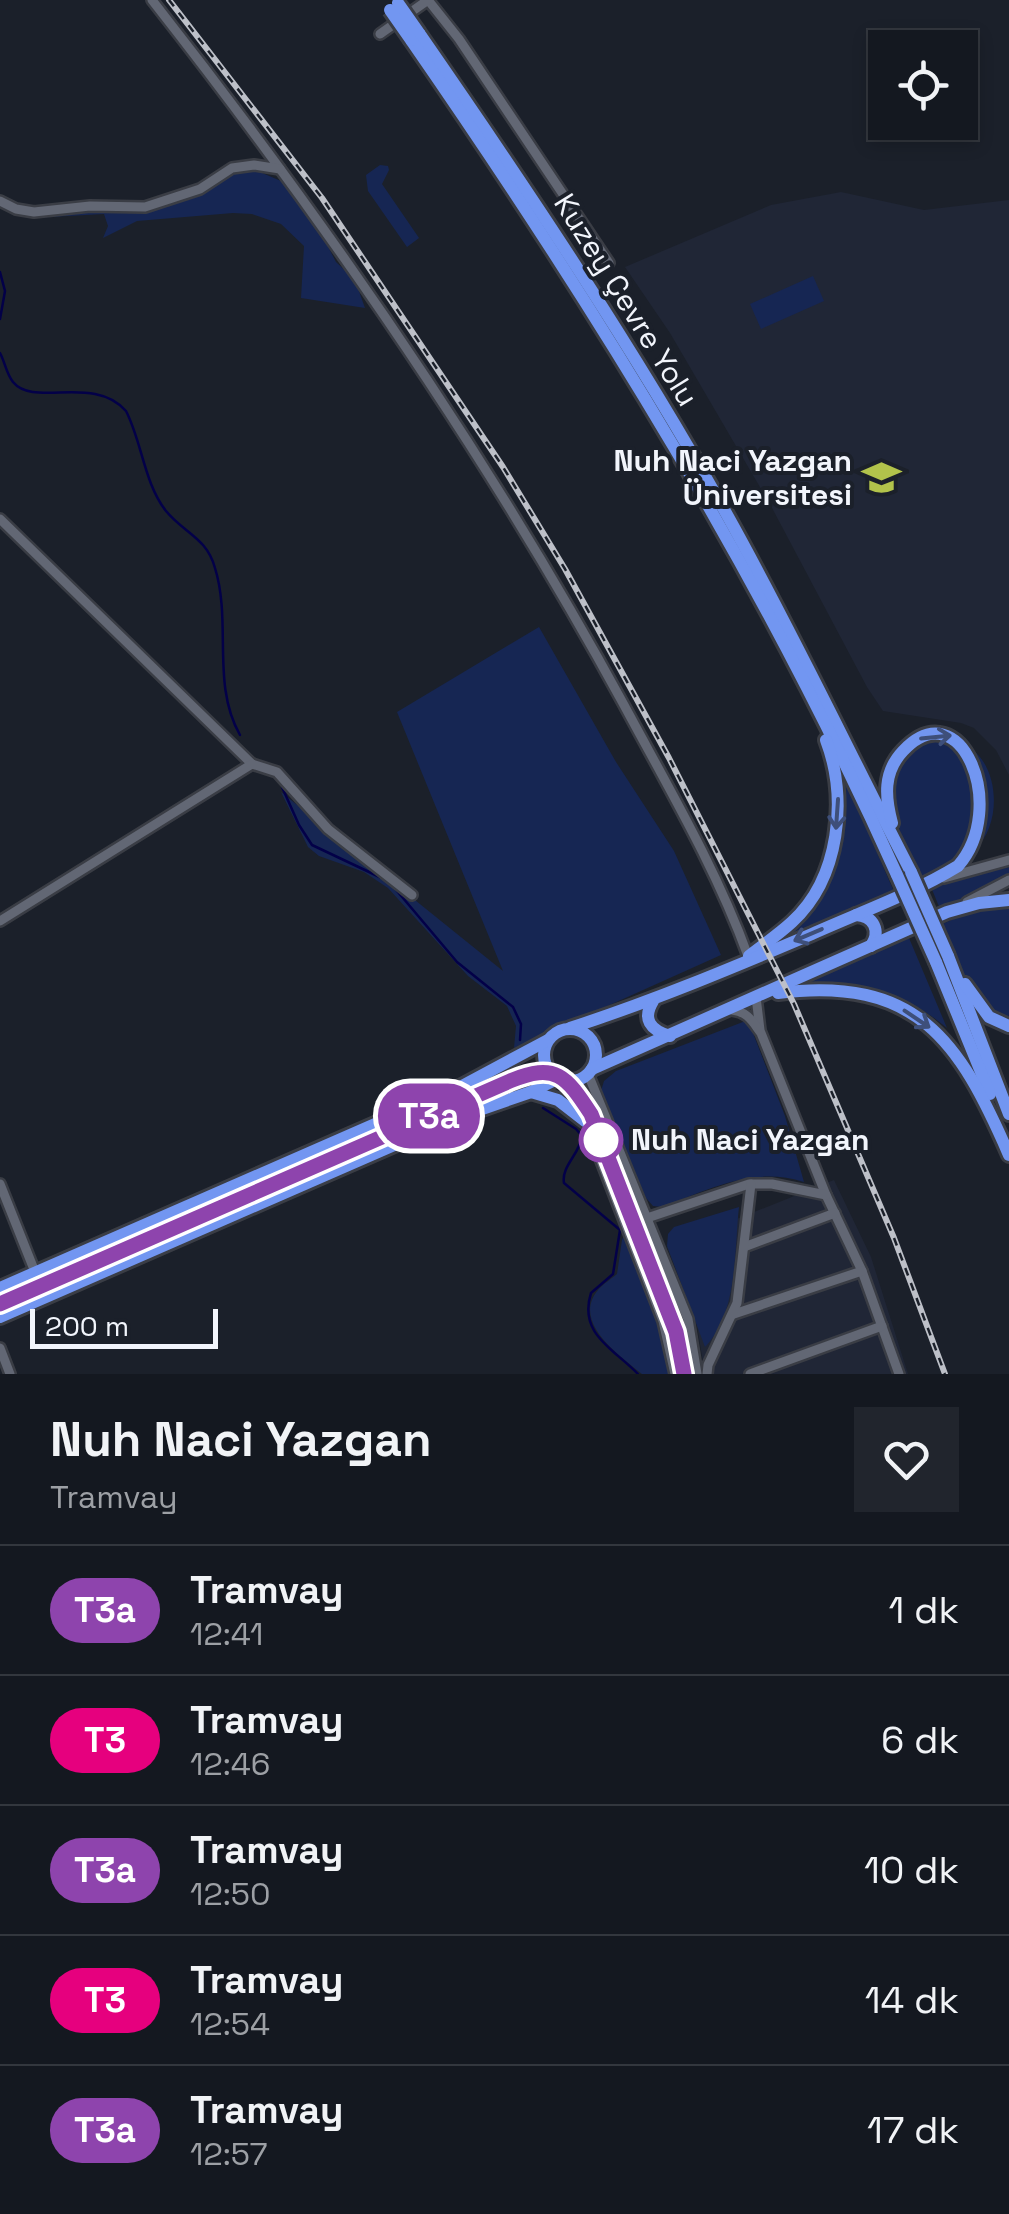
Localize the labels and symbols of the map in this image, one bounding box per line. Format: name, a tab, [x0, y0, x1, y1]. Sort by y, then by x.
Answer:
street label: Kuzey Çevre Yolu	[545, 186, 708, 413]
place label: Nuh Naci Yazgan Üniversitesi	[614, 441, 852, 514]
school or university icon: Nuh Naci Yazgan Üniversitesi	[861, 457, 903, 499]
one-way arrow	[919, 727, 952, 746]
one-way arrow	[827, 797, 846, 829]
one-way arrow	[793, 927, 824, 945]
one-way arrow	[902, 1008, 930, 1029]
line badge: T3a	[372, 1084, 486, 1148]
marker: Nuh Naci Yazgan	[580, 1119, 622, 1161]
place label: Nuh Naci Yazgan	[631, 1120, 870, 1159]
scale bar	[30, 1304, 218, 1348]

